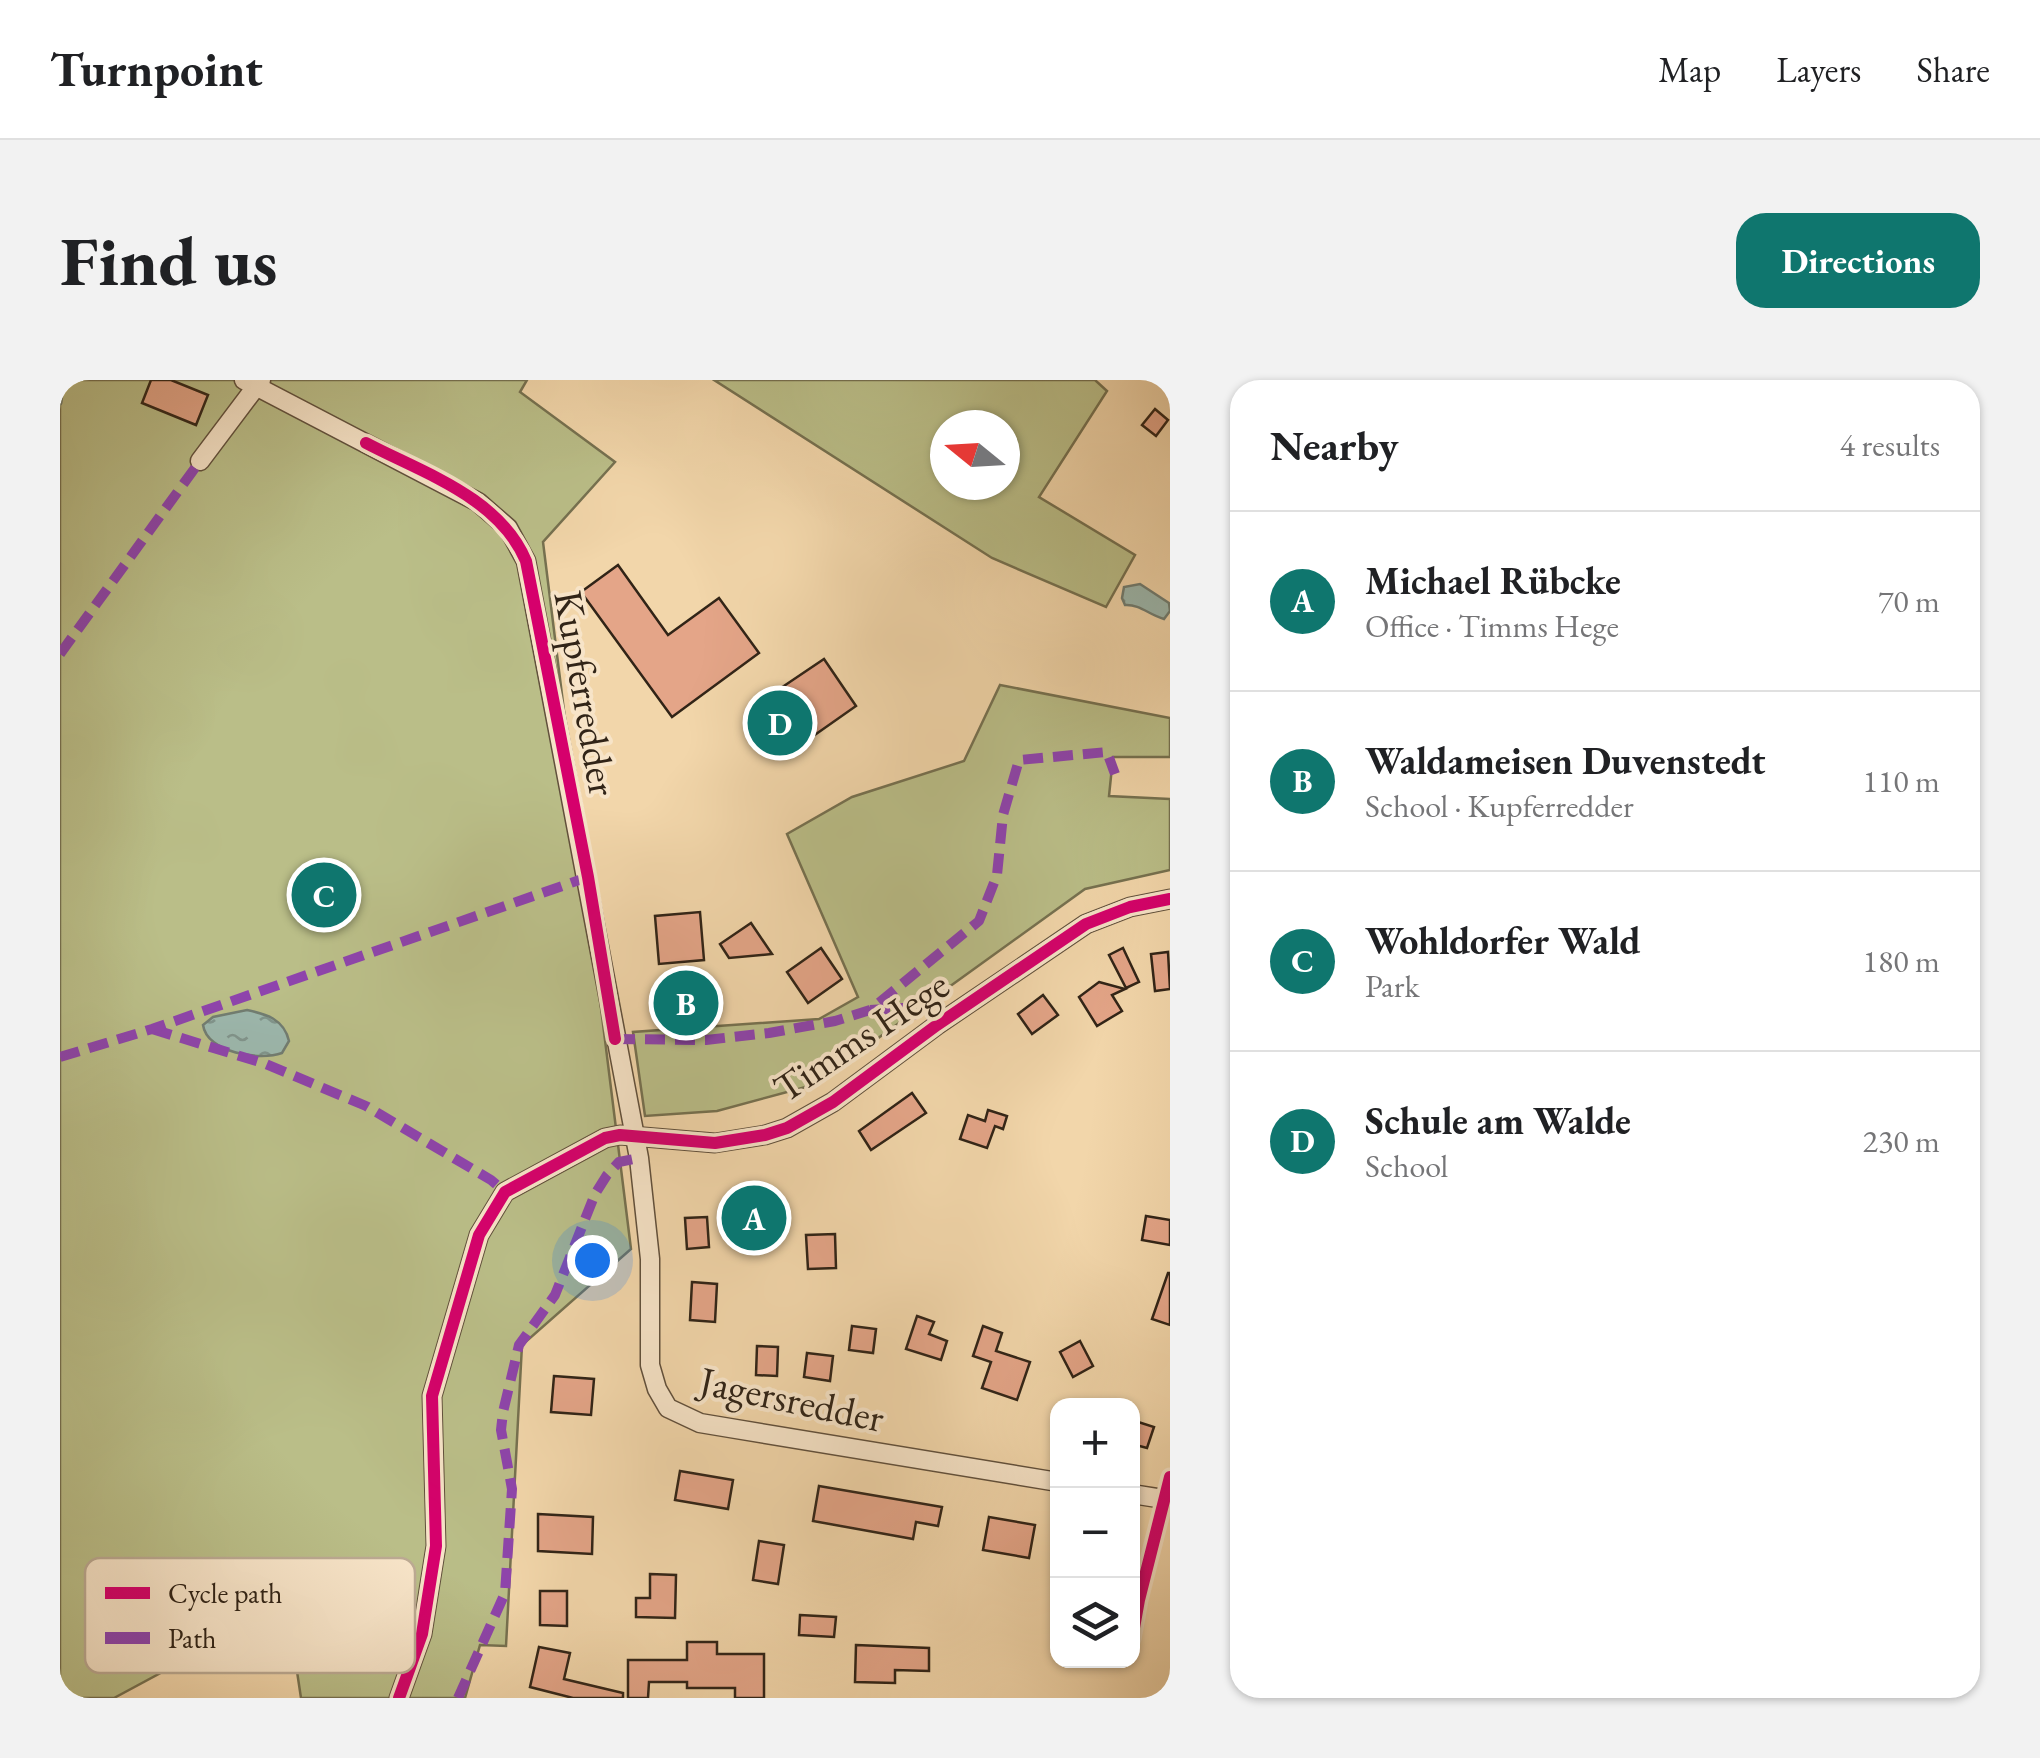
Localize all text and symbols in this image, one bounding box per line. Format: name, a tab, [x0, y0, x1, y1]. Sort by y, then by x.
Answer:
text: Turnpoint	[50, 38, 263, 100]
text: Map	[1658, 47, 1721, 92]
text: Layers	[1776, 47, 1861, 92]
text: Share	[1916, 47, 1990, 92]
button: Directions	[1736, 213, 1980, 308]
text: Find us	[60, 215, 278, 306]
north arrow	[930, 410, 1020, 500]
text: Nearby	[1270, 418, 1399, 473]
text: 4 results	[1840, 424, 1940, 466]
text: Michael Rübcke	[1365, 556, 1621, 605]
text: A	[1291, 580, 1314, 622]
text: 70 m	[1878, 580, 1940, 622]
street label: Kupferredder	[542, 586, 630, 800]
text: Office · Timms Hege	[1365, 605, 1619, 647]
pin: D	[748, 686, 812, 760]
text: Waldameisen Duvenstedt	[1365, 736, 1765, 785]
text: B	[1292, 760, 1313, 802]
text: 110 m	[1863, 760, 1940, 802]
text: School · Kupferredder	[1365, 785, 1634, 827]
pin: C	[292, 858, 356, 932]
text: Wohldorfer Wald	[1365, 916, 1640, 965]
text: C	[1291, 940, 1314, 982]
text: 180 m	[1863, 940, 1940, 982]
street label: Timms Hege	[763, 958, 959, 1114]
text: Park	[1365, 965, 1420, 1007]
pin: B	[654, 966, 718, 1040]
text: Schule am Walde	[1365, 1096, 1631, 1145]
text: D	[1290, 1120, 1315, 1162]
text: 230 m	[1863, 1120, 1940, 1162]
text: School	[1365, 1145, 1448, 1187]
pin: A	[722, 1180, 786, 1256]
your location	[567, 1235, 618, 1286]
street label: Jagersredder	[692, 1354, 889, 1444]
map controls	[1050, 1398, 1140, 1668]
button: +	[1050, 1398, 1140, 1488]
button: −	[1050, 1488, 1140, 1578]
legend	[85, 1558, 415, 1673]
text: Cycle path	[168, 1575, 282, 1611]
button: layers	[1050, 1578, 1140, 1668]
text: Path	[168, 1620, 216, 1656]

